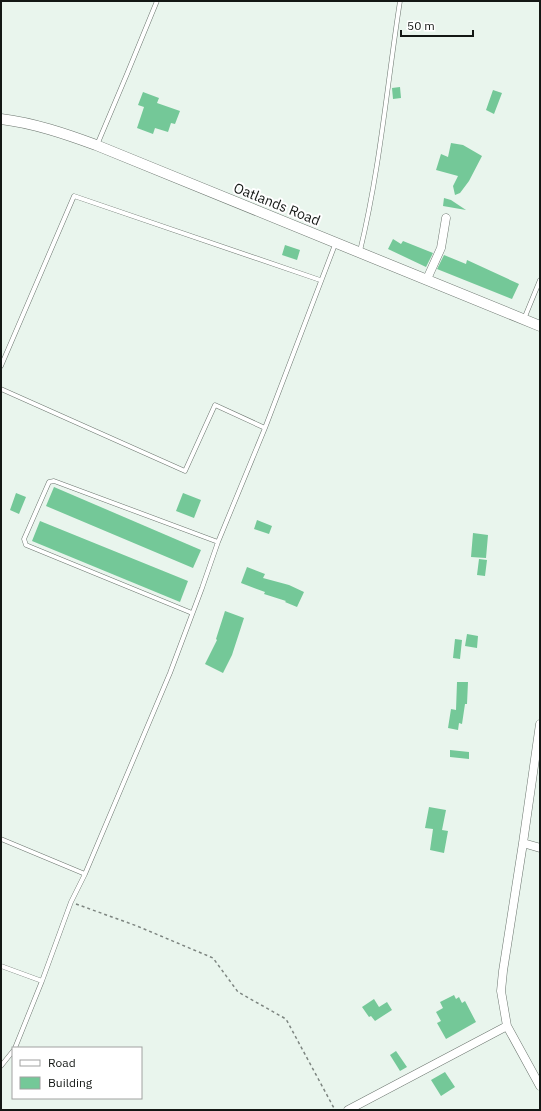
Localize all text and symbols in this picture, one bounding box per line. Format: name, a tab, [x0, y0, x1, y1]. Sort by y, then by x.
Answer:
scale bar	[401, 12, 473, 38]
text: 50 m	[407, 18, 435, 33]
street label: Oatlands Road	[231, 178, 323, 230]
legend	[12, 1047, 142, 1099]
text: Road	[48, 1055, 76, 1070]
text: Building	[48, 1075, 93, 1090]

